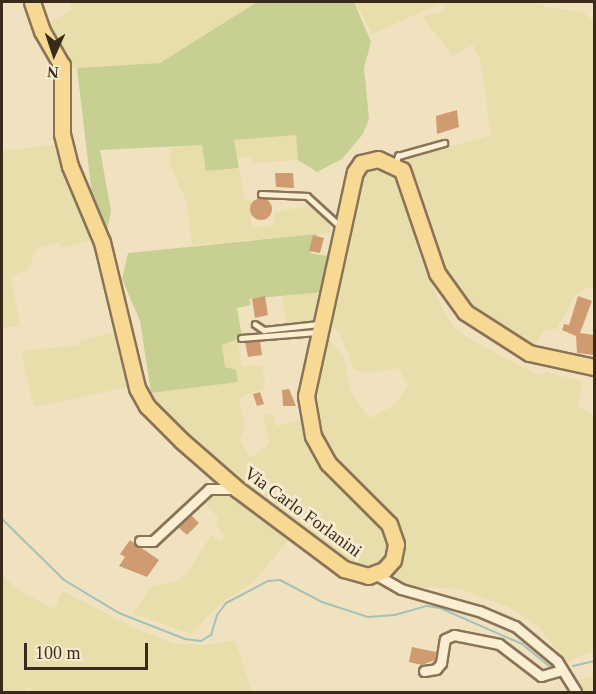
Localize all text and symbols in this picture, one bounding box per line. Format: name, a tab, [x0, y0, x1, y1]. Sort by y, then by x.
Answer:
north arrow	[24, 24, 84, 84]
text: N	[47, 64, 59, 81]
street label: Via Carlo Forlanini	[240, 462, 366, 562]
scale bar	[27, 631, 152, 669]
text: 100 m	[35, 643, 81, 663]

